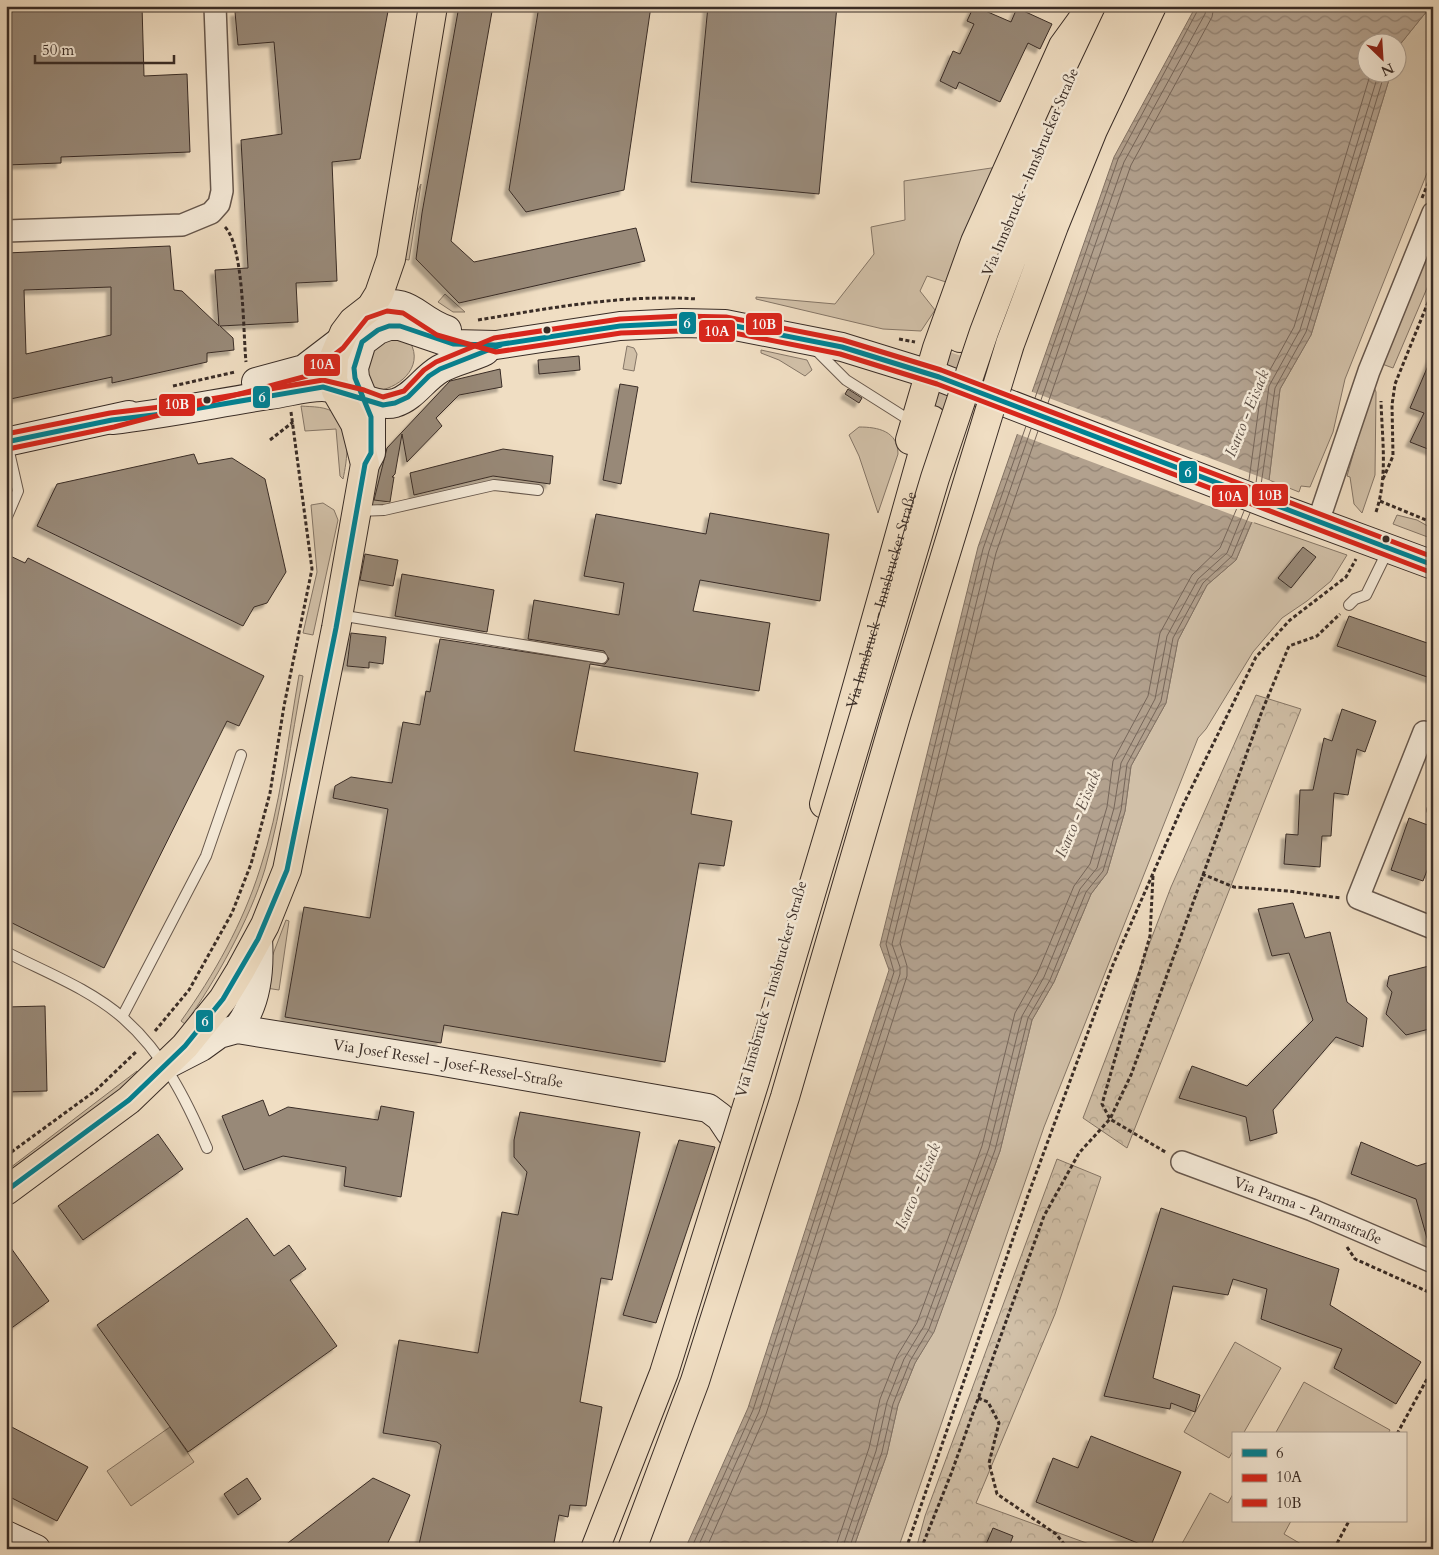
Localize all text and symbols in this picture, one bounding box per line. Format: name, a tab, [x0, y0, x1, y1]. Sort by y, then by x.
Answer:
scale bar	[35, 32, 174, 64]
north arrow	[1356, 32, 1406, 82]
text: 50 m	[42, 40, 74, 60]
text: N	[1378, 58, 1397, 81]
street label: Via Innsbruck - Innsbrucker Straße	[977, 65, 1083, 279]
line badge: 6	[678, 311, 697, 335]
line badge: 10B	[745, 312, 783, 336]
text: 6	[683, 314, 691, 333]
text: 10B	[752, 315, 776, 334]
line badge: 10A	[698, 319, 736, 343]
text: 10A	[705, 322, 730, 341]
unlabelled marker	[542, 325, 552, 335]
line badge: 10A	[303, 353, 341, 377]
text: 10A	[310, 355, 335, 374]
water label: Isarco - Eisack	[1219, 366, 1274, 460]
line badge: 6	[252, 385, 271, 409]
text: 6	[258, 388, 266, 407]
line badge: 10B	[158, 393, 196, 417]
text: 10B	[165, 395, 189, 414]
unlabelled marker	[202, 395, 212, 405]
line badge: 6	[1178, 460, 1198, 484]
text: 6	[1184, 463, 1192, 482]
line badge: 10B	[1251, 483, 1289, 507]
line badge: 10A	[1211, 484, 1249, 508]
text: 10B	[1258, 486, 1282, 505]
text: 10A	[1218, 487, 1243, 506]
street label: Via Innsbruck - Innsbrucker Straße	[841, 489, 921, 711]
unlabelled marker	[1381, 534, 1391, 544]
water label: Isarco - Eisack	[1050, 767, 1106, 861]
street label: Via Innsbruck - Innsbrucker Straße	[730, 878, 812, 1100]
line badge: 6	[195, 1009, 214, 1033]
text: 6	[201, 1012, 209, 1031]
street label: Via Josef Ressel - Josef-Ressel-Straße	[332, 1034, 565, 1093]
water label: Isarco - Eisack	[890, 1139, 946, 1233]
street label: Via Parma - Parmastraße	[1231, 1172, 1385, 1249]
legend	[1232, 1432, 1406, 1522]
text: 6	[1276, 1443, 1284, 1463]
text: 10A	[1276, 1467, 1302, 1487]
text: 10B	[1276, 1493, 1302, 1513]

